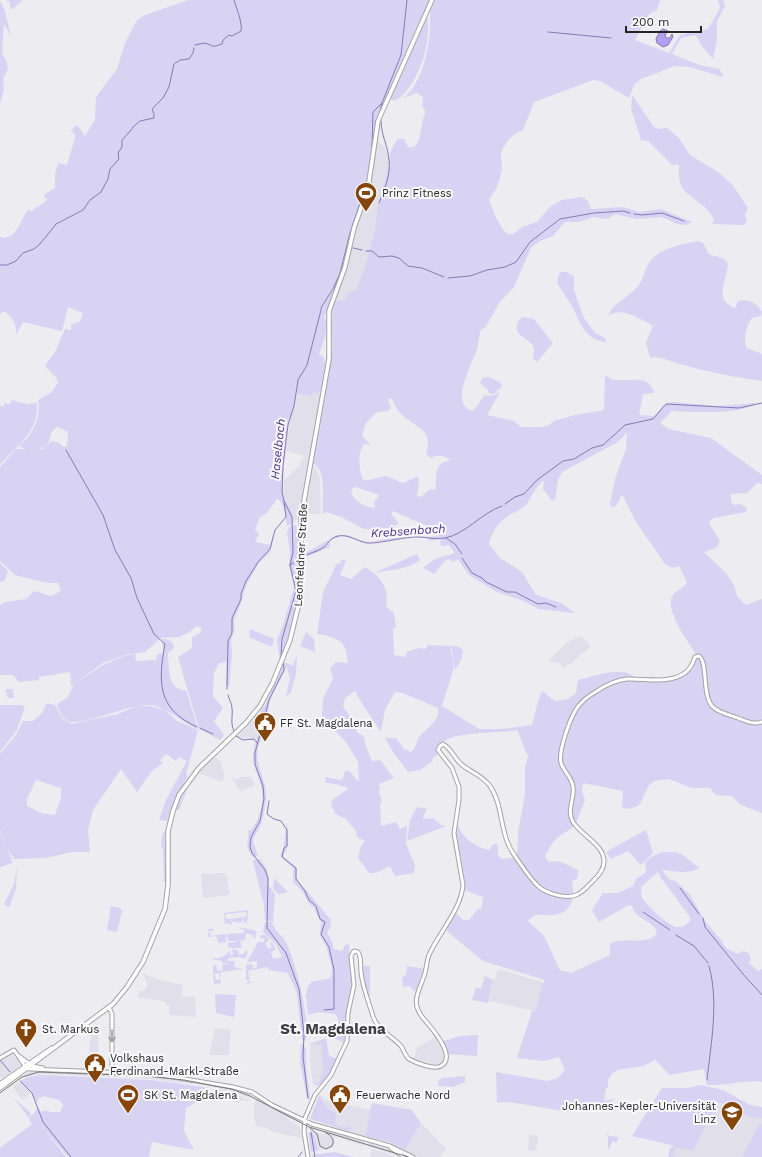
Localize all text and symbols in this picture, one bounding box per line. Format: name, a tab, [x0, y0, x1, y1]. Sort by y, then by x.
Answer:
scale bar	[626, 8, 701, 34]
text: 200 m	[632, 15, 669, 29]
sports icon: Prinz Fitness	[353, 180, 379, 213]
place label: Prinz Fitness	[382, 187, 452, 200]
water label: Haselbach	[268, 418, 288, 480]
street label: Leonfeldner Straße	[292, 503, 310, 607]
water label: Krebsenbach	[370, 521, 446, 541]
public building icon: FF St. Magdalena	[252, 710, 278, 743]
place label: FF St. Magdalena	[280, 717, 373, 730]
church icon: St. Markus	[13, 1016, 39, 1049]
district label: St. Magdalena	[280, 1020, 386, 1038]
place label: St. Markus	[42, 1023, 99, 1036]
one-way arrow	[108, 1029, 116, 1042]
public building icon: Volkshaus Ferdinand-Markl-Straße	[82, 1051, 108, 1084]
place label: Volkshaus Ferdinand-Markl-Straße	[110, 1052, 239, 1078]
sports icon: SK St. Magdalena	[115, 1082, 141, 1115]
public building icon: Feuerwache Nord	[327, 1082, 353, 1115]
place label: SK St. Magdalena	[144, 1089, 238, 1102]
place label: Feuerwache Nord	[356, 1089, 450, 1102]
school or university icon: Johannes-Kepler-Universität Linz	[719, 1099, 745, 1132]
place label: Johannes-Kepler-Universität Linz	[562, 1100, 716, 1126]

